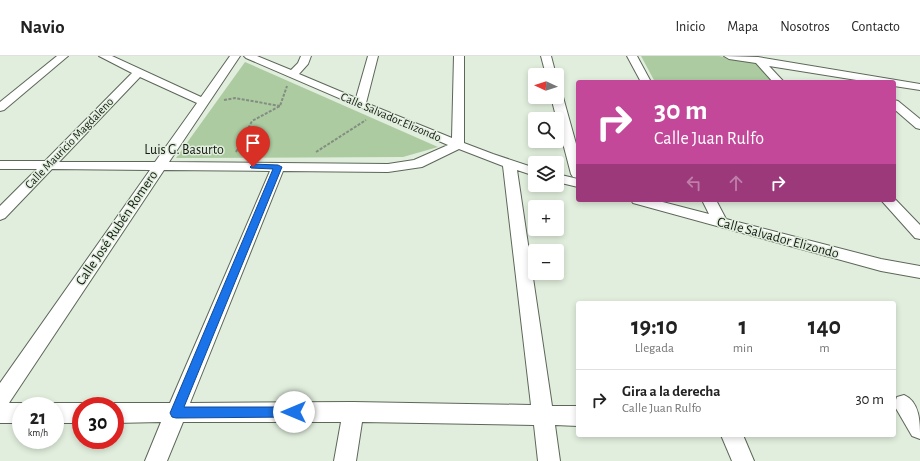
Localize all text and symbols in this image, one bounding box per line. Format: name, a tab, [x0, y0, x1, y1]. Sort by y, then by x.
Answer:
text: Navio	[20, 18, 65, 37]
text: Inicio	[675, 20, 705, 34]
text: Mapa	[727, 20, 758, 34]
text: Nosotros	[780, 20, 830, 34]
text: Contacto	[852, 20, 900, 34]
north arrow	[528, 68, 564, 104]
map controls	[528, 68, 564, 280]
street label: Calle Salvador Elizondo	[339, 90, 443, 144]
street label: Calle Mauricio Magdaleno	[23, 95, 116, 191]
icon: right	[588, 96, 640, 148]
text: 30 m	[654, 97, 707, 125]
button: search	[528, 112, 564, 148]
pin	[236, 126, 270, 167]
text: Calle Juan Rulfo	[654, 130, 764, 148]
icon: arrive	[242, 132, 264, 154]
street label: Luis G. Basurto	[144, 143, 224, 157]
button: layers	[528, 156, 564, 192]
street label: Calle José Rubén Romero	[73, 168, 161, 288]
icon: left	[683, 172, 705, 194]
icon: ahead	[725, 172, 747, 194]
icon: right	[767, 172, 789, 194]
button: +	[528, 200, 564, 236]
street label: Calle Salvador Elizondo	[715, 215, 841, 261]
button: −	[528, 244, 564, 280]
text: 19:10	[631, 315, 678, 339]
text: 1	[739, 315, 747, 339]
text: 140	[808, 315, 841, 339]
text: Llegada	[635, 342, 674, 355]
text: min	[733, 342, 753, 355]
text: m	[819, 342, 830, 355]
text: Gira a la derecha	[622, 384, 721, 399]
icon: right	[588, 389, 610, 411]
position arrow	[273, 391, 315, 433]
text: 30 m	[855, 392, 884, 407]
speed limit sign: 30	[72, 397, 124, 449]
text: Calle Juan Rulfo	[622, 402, 701, 415]
text: 21	[30, 408, 46, 428]
text: km/h	[28, 428, 48, 438]

